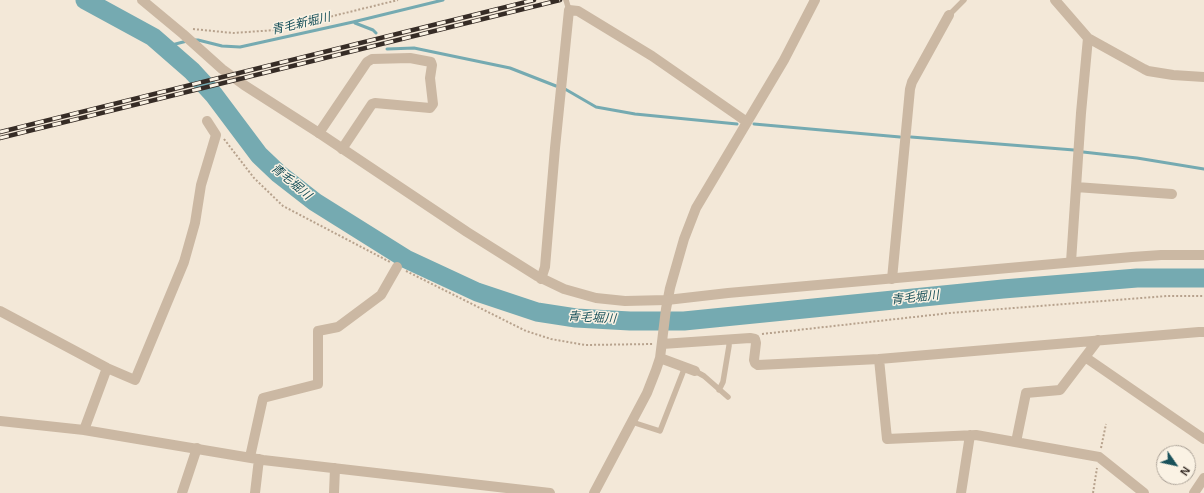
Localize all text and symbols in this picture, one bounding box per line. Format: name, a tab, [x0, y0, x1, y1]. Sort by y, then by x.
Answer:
water label: 青毛新堀川	[270, 10, 332, 38]
water label: 青毛堀川	[268, 161, 314, 203]
water label: 青毛堀川	[890, 288, 940, 308]
water label: 青毛堀川	[568, 310, 616, 326]
north arrow	[1156, 445, 1196, 485]
text: N	[1178, 464, 1192, 478]

